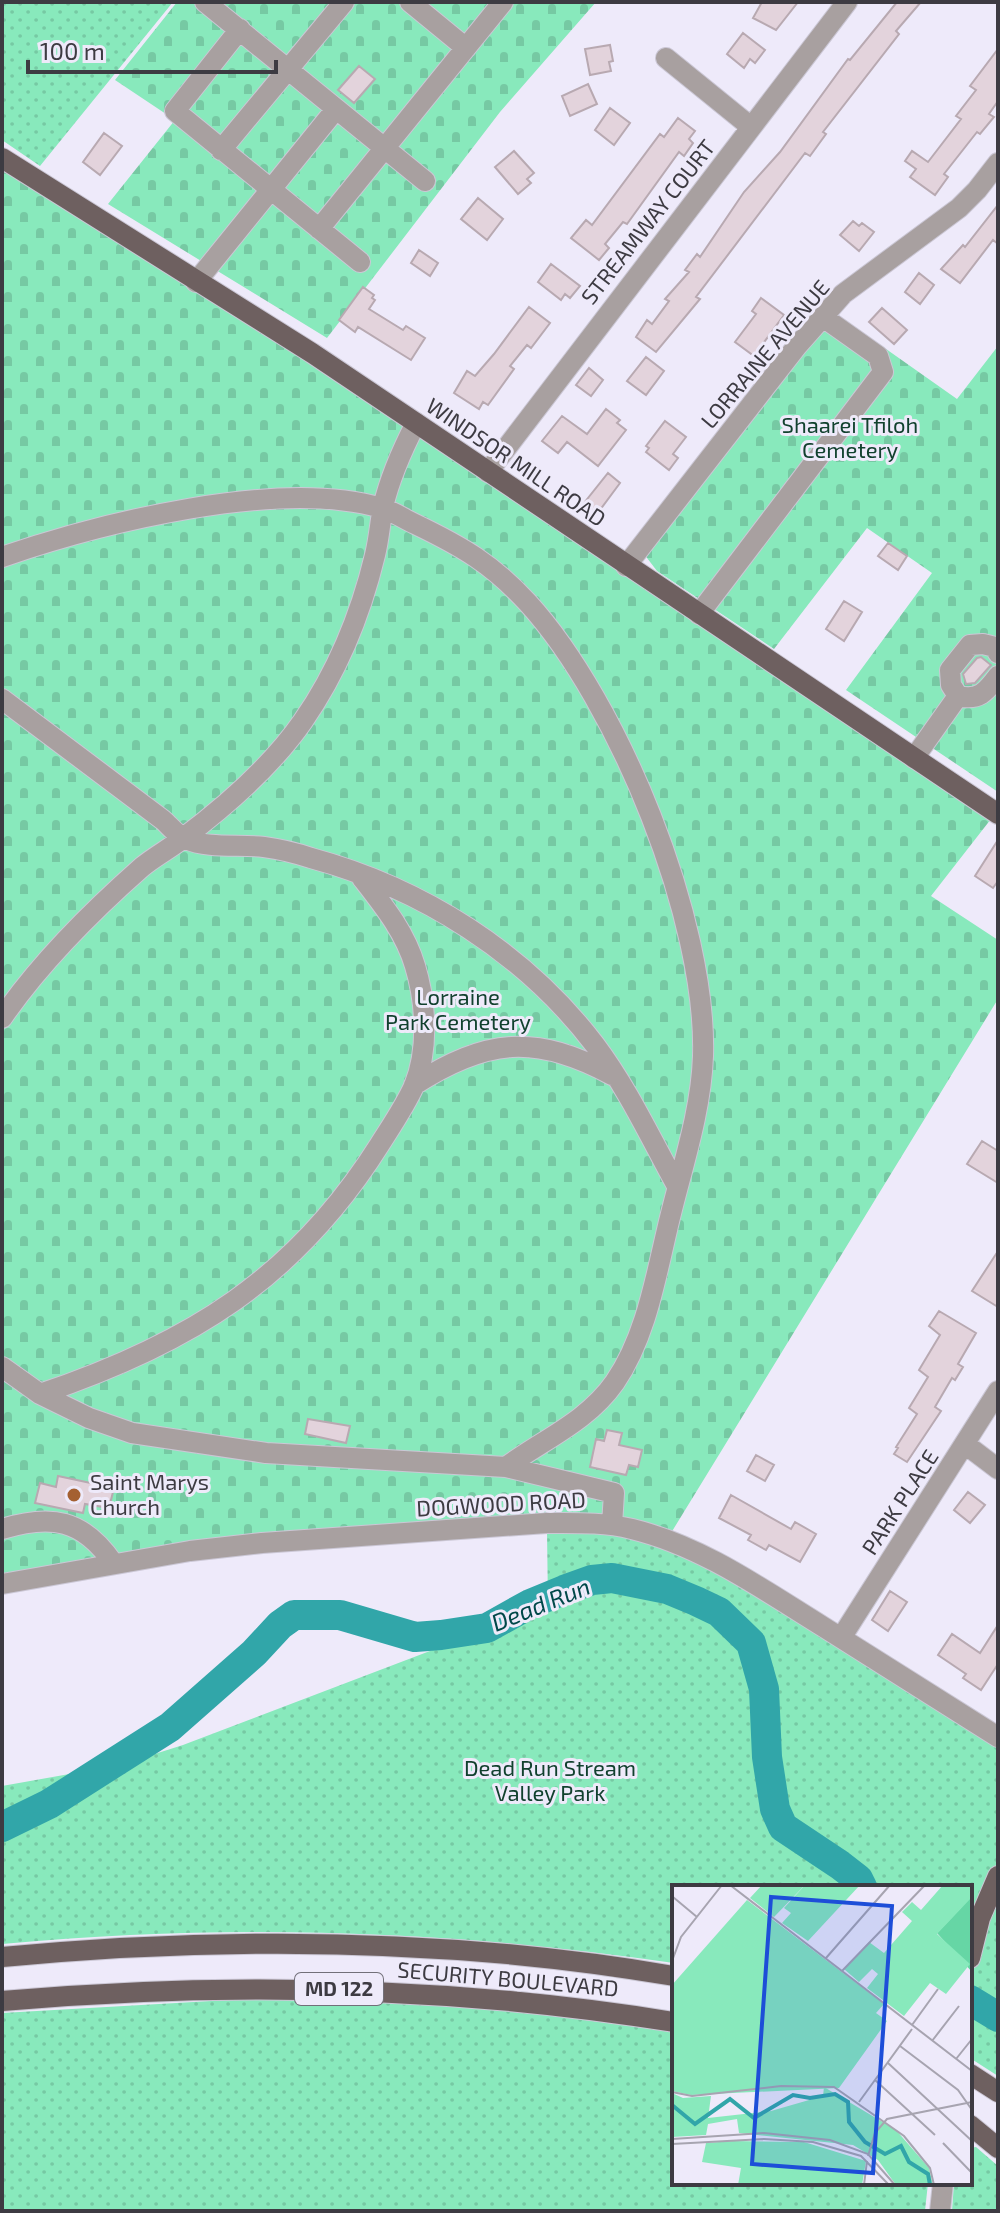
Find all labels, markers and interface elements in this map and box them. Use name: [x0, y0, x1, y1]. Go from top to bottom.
scale bar: [28, 24, 276, 74]
text: 100 m: [40, 36, 105, 65]
street label: STREAMWAY COURT: [575, 134, 720, 309]
street label: LORRAINE AVENUE: [695, 274, 834, 433]
street label: WINDSOR MILL ROAD: [422, 391, 611, 531]
park label: Shaarei Tfiloh Cemetery: [782, 411, 918, 462]
park label: Lorraine Park Cemetery: [385, 983, 531, 1034]
street label: PARK PLACE: [856, 1444, 943, 1559]
place label: Saint Marys Church: [90, 1468, 209, 1519]
marker: Saint Marys Church: [65, 1486, 83, 1504]
street label: DOGWOOD ROAD: [416, 1486, 586, 1520]
water label: Dead Run: [487, 1571, 594, 1637]
park label: Dead Run Stream Valley Park: [464, 1754, 636, 1805]
inset map: [672, 1885, 972, 2185]
street label: SECURITY BOULEVARD: [396, 1955, 620, 2001]
road number: MD 122: [295, 1973, 383, 2005]

